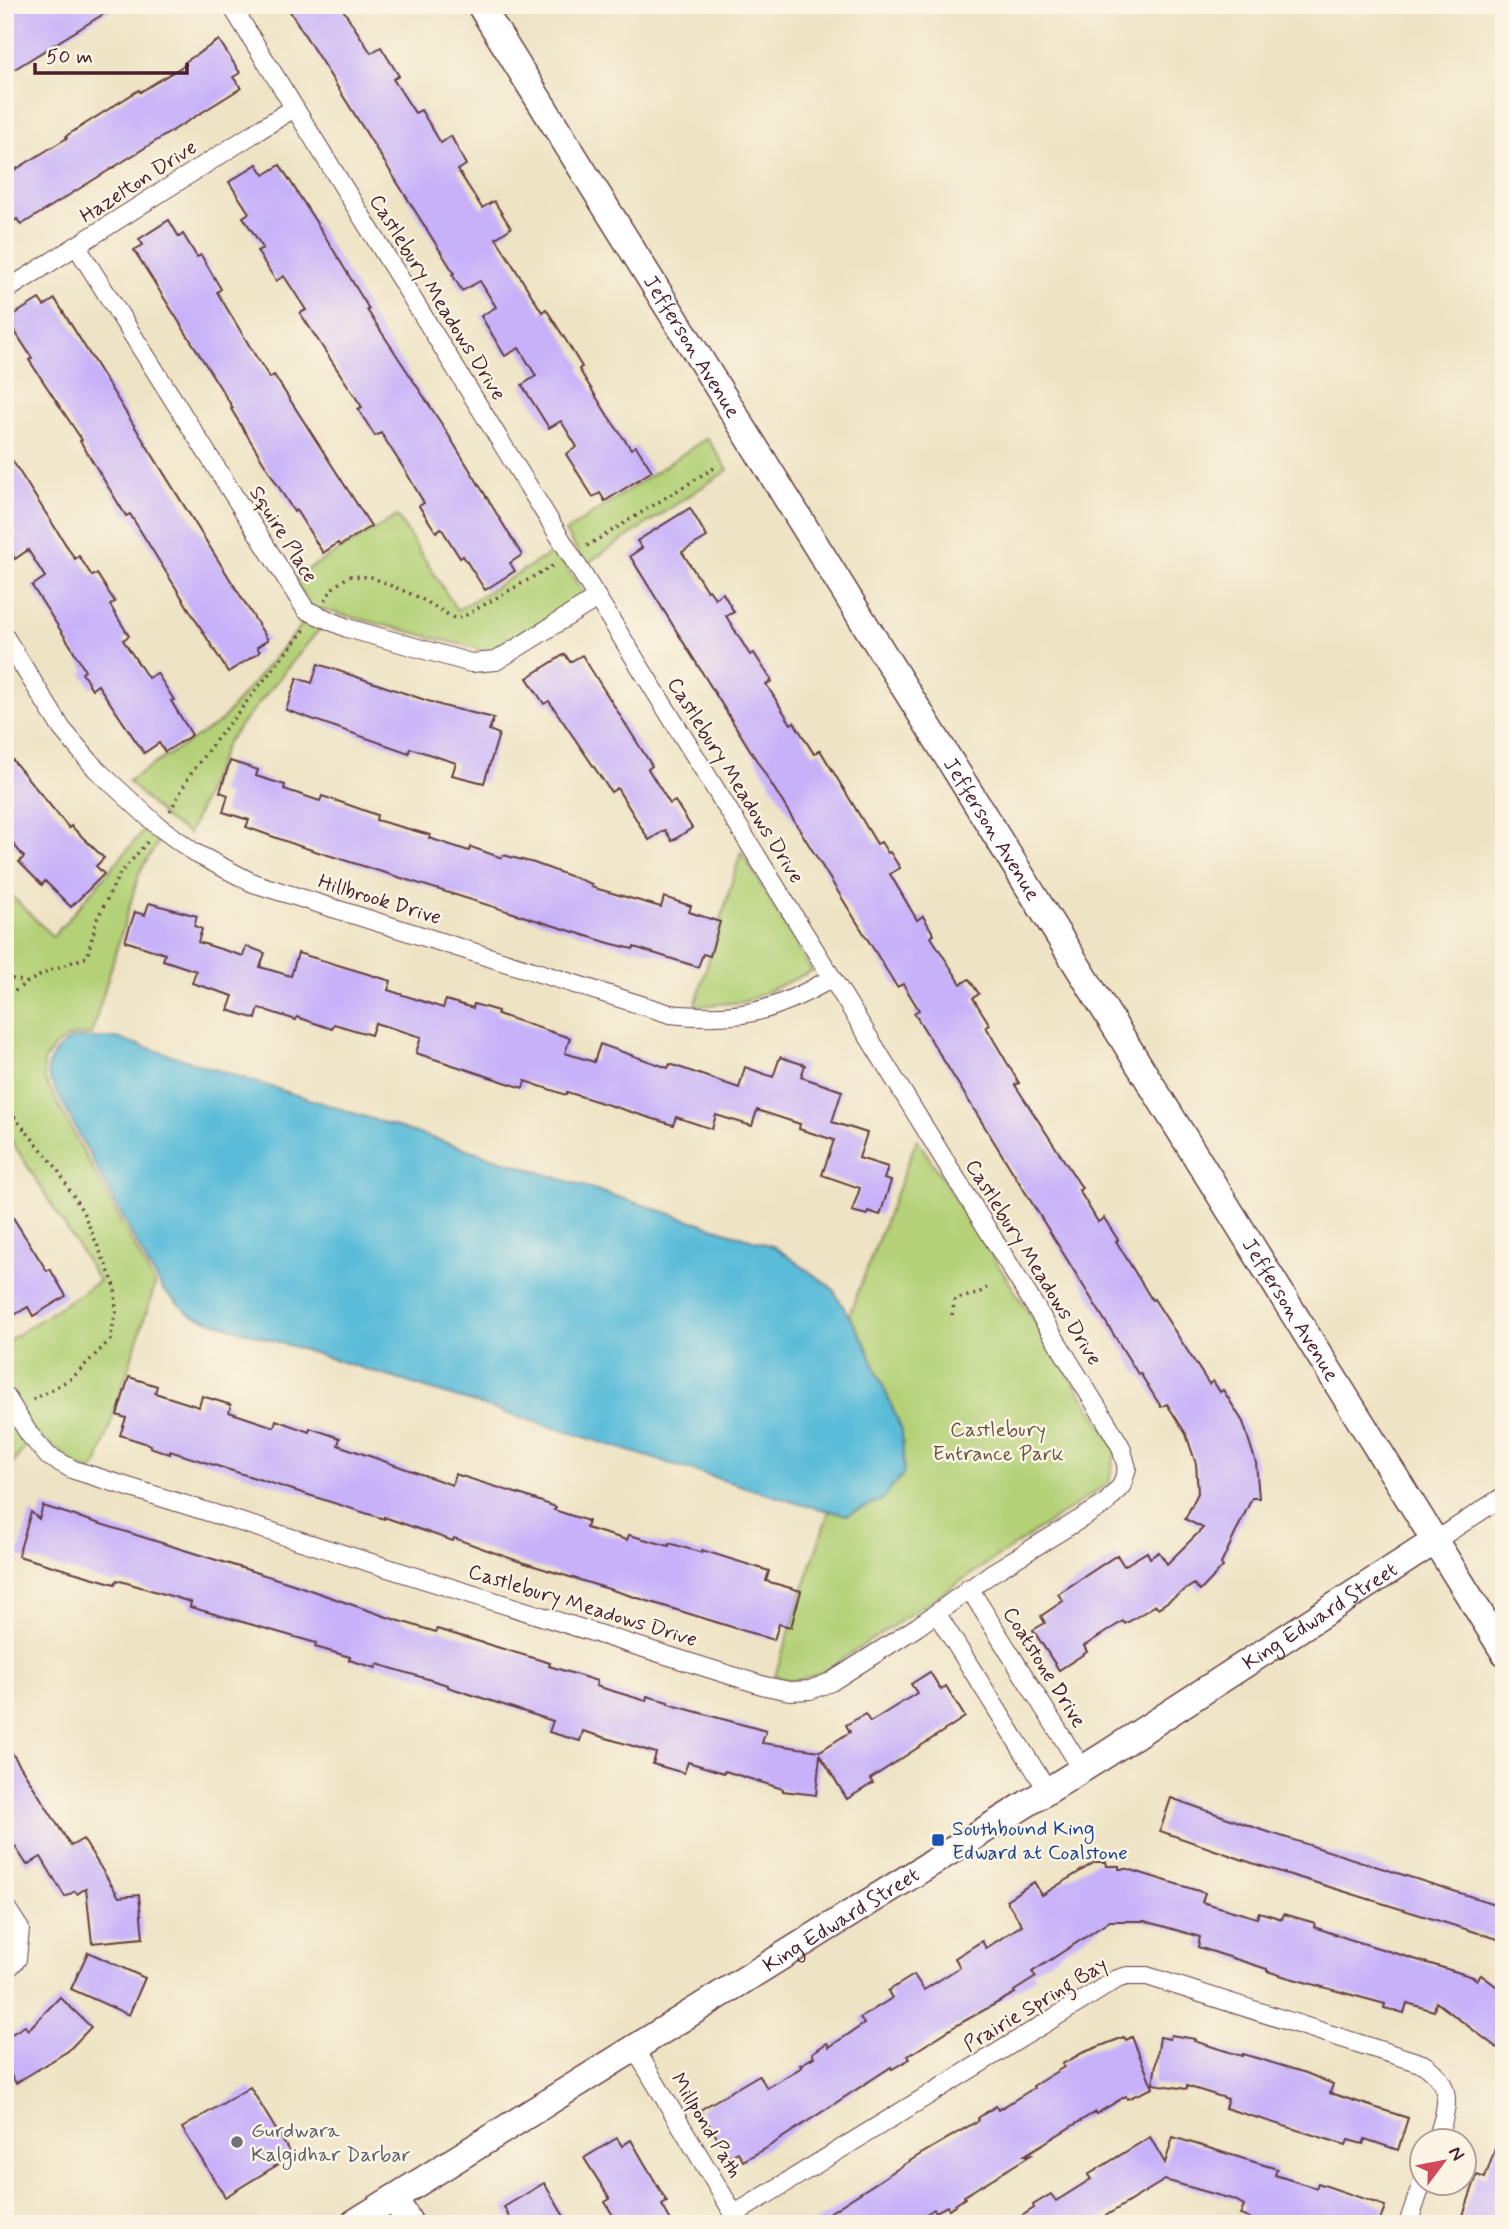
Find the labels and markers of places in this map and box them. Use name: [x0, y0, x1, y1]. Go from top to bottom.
place label: Southbound King Edward at Coalstone: [952, 1815, 1128, 1867]
marker: Southbound King Edward at Coalstone: [930, 1832, 946, 1848]
place label: Gurdwara Kalgidhar Darbar: [251, 2117, 411, 2170]
marker: Gurdwara Kalgidhar Darbar: [229, 2134, 245, 2150]

